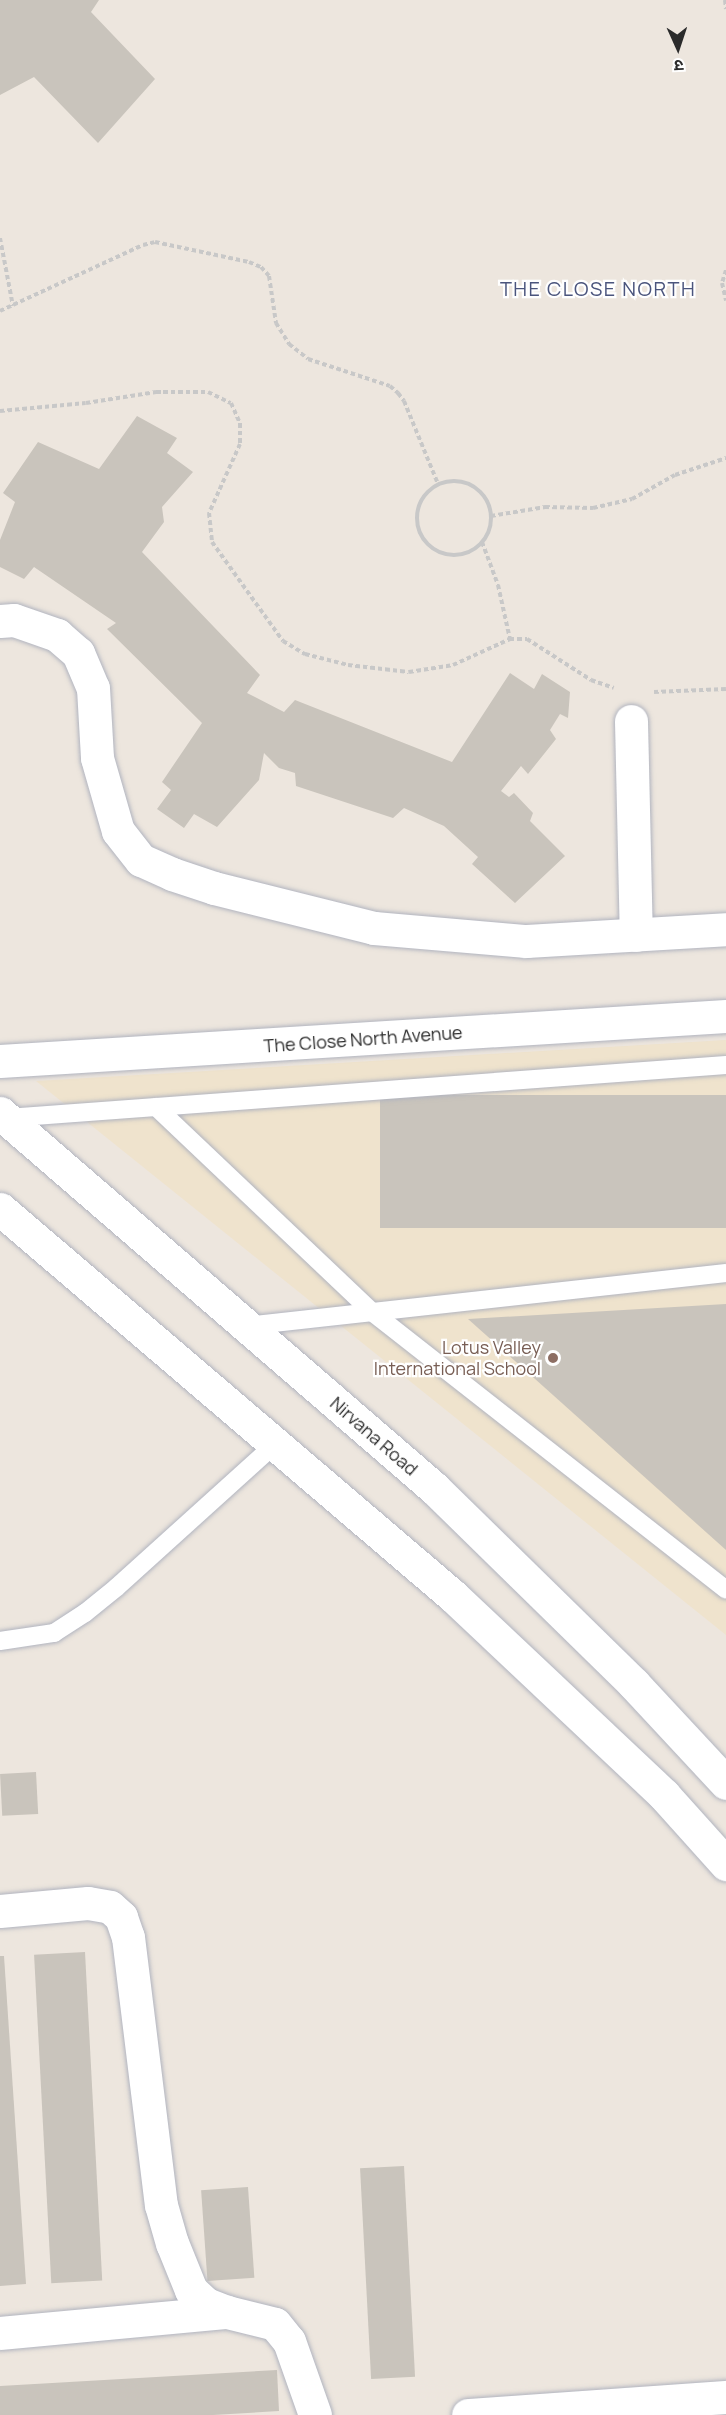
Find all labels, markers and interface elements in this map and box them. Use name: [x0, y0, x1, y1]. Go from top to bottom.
north arrow: [648, 18, 708, 78]
text: उ: [674, 55, 684, 77]
district label: THE CLOSE NORTH: [500, 276, 696, 300]
street label: The Close North Avenue: [263, 1021, 463, 1057]
place label: Lotus Valley International School: [374, 1337, 541, 1380]
marker: Lotus Valley International School: [546, 1351, 560, 1365]
street label: Nirvana Road: [326, 1392, 422, 1480]

